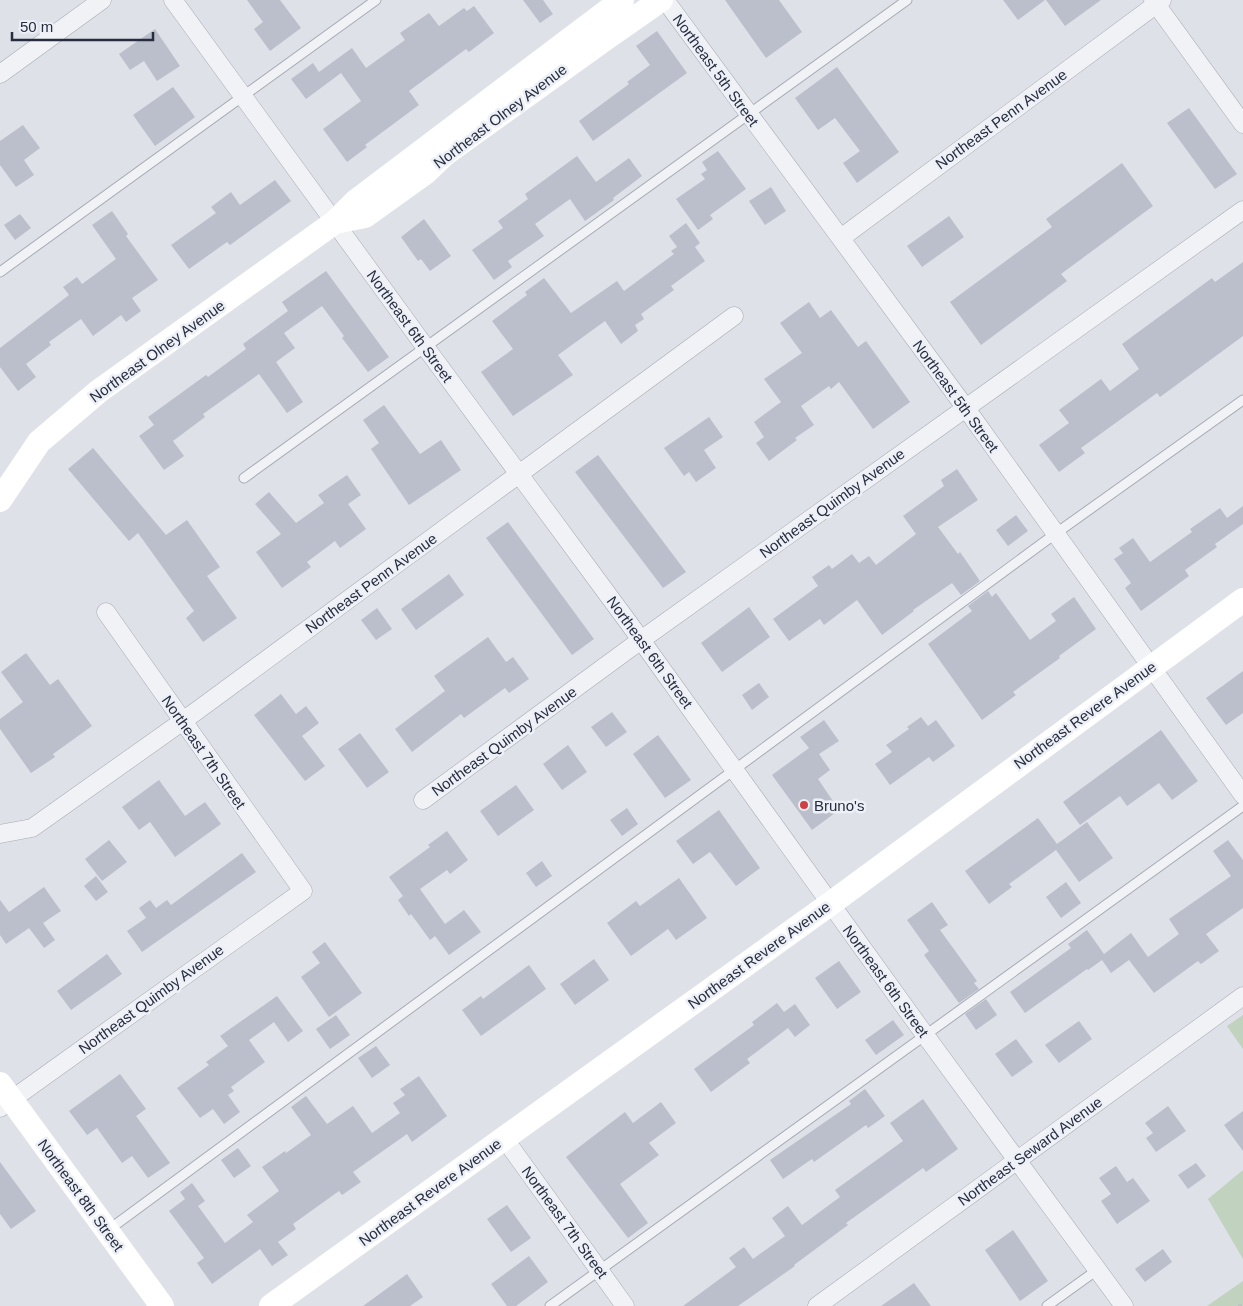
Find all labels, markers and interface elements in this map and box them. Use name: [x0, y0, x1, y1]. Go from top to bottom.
scale bar: [12, 10, 154, 42]
street label: Northeast 5th Street: [670, 11, 763, 130]
text: 50 m: [20, 18, 53, 35]
street label: Northeast Olney Avenue: [430, 60, 570, 172]
street label: Northeast Penn Avenue: [932, 66, 1070, 172]
street label: Northeast 6th Street: [364, 267, 457, 386]
street label: Northeast Olney Avenue: [86, 296, 228, 406]
street label: Northeast 5th Street: [910, 337, 1003, 456]
street label: Northeast Quimby Avenue: [756, 445, 908, 561]
street label: Northeast Penn Avenue: [302, 530, 440, 636]
street label: Northeast 6th Street: [604, 593, 697, 712]
street label: Northeast Revere Avenue: [1011, 658, 1159, 772]
street label: Northeast Quimby Avenue: [428, 683, 580, 799]
street label: Northeast 7th Street: [159, 692, 250, 813]
place label: Bruno's: [814, 797, 864, 814]
marker: Bruno's: [798, 799, 810, 811]
street label: Northeast Revere Avenue: [685, 898, 833, 1012]
street label: Northeast 6th Street: [840, 922, 933, 1041]
street label: Northeast Quimby Avenue: [75, 941, 227, 1057]
street label: Northeast Seward Avenue: [955, 1093, 1105, 1209]
street label: Northeast Revere Avenue: [356, 1135, 504, 1249]
street label: Northeast 8th Street: [35, 1136, 128, 1255]
street label: Northeast 7th Street: [519, 1163, 612, 1282]

